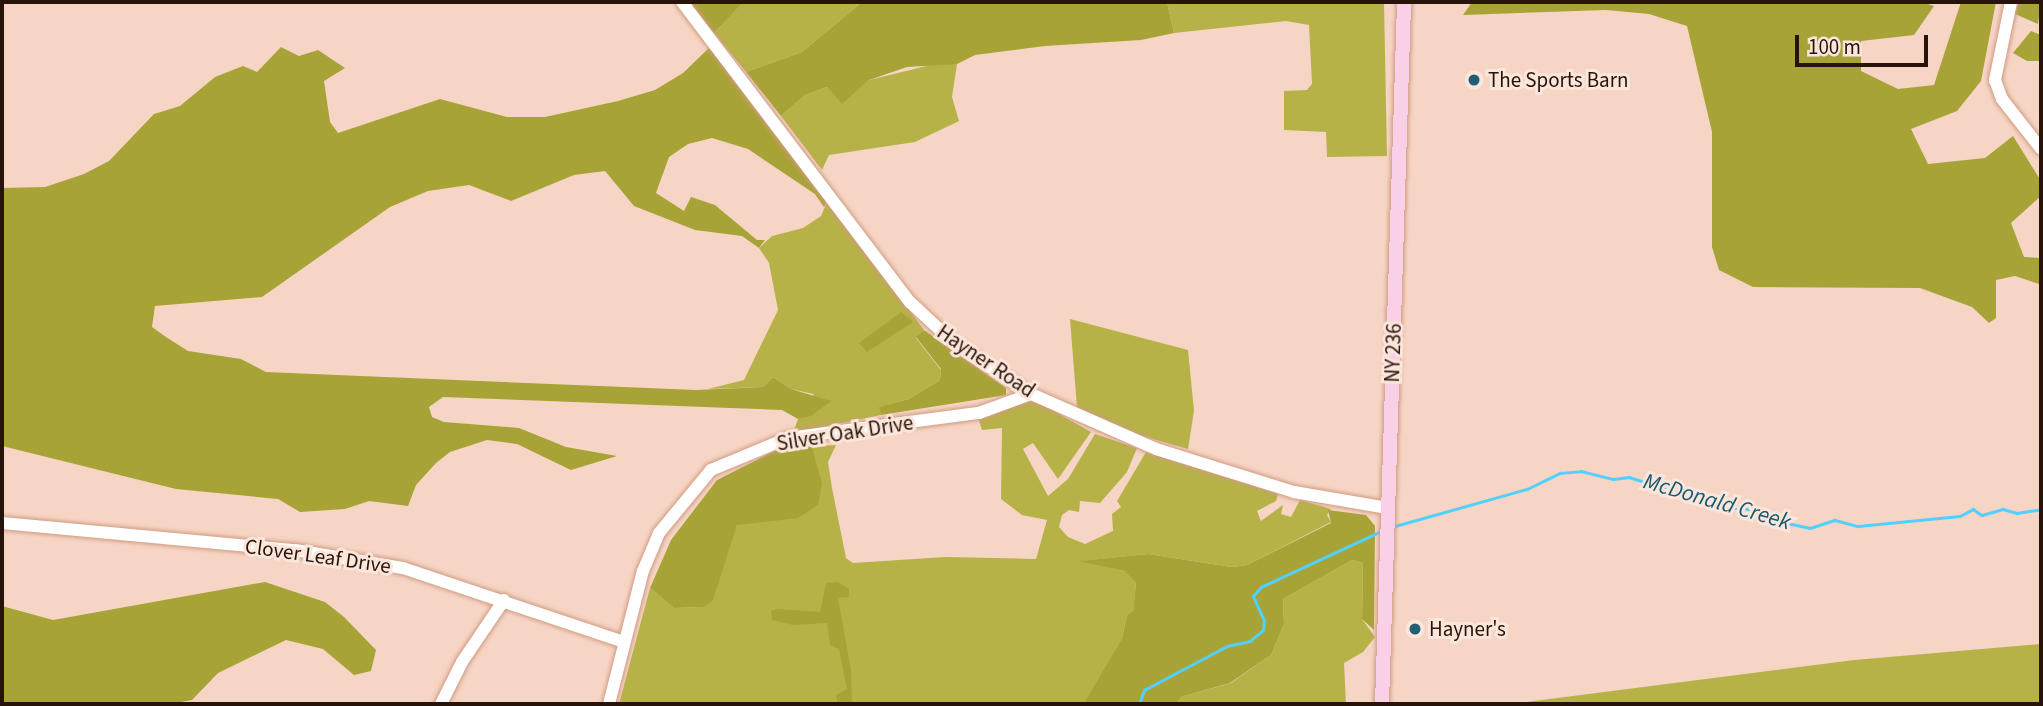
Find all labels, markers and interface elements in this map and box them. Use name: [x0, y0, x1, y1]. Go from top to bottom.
scale bar: [1798, 21, 1931, 65]
text: 100 m: [1808, 32, 1861, 62]
place label: The Sports Barn: [1488, 67, 1628, 93]
marker: The Sports Barn: [1466, 72, 1482, 88]
street label: Hayner Road: [932, 319, 1040, 403]
street label: NY 236: [1379, 323, 1407, 383]
street label: Silver Oak Drive: [775, 410, 915, 456]
water label: McDonald Creek: [1640, 468, 1794, 536]
street label: Clover Leaf Drive: [244, 533, 392, 579]
place label: Hayner's: [1429, 616, 1506, 642]
marker: Hayner's: [1407, 621, 1423, 637]

